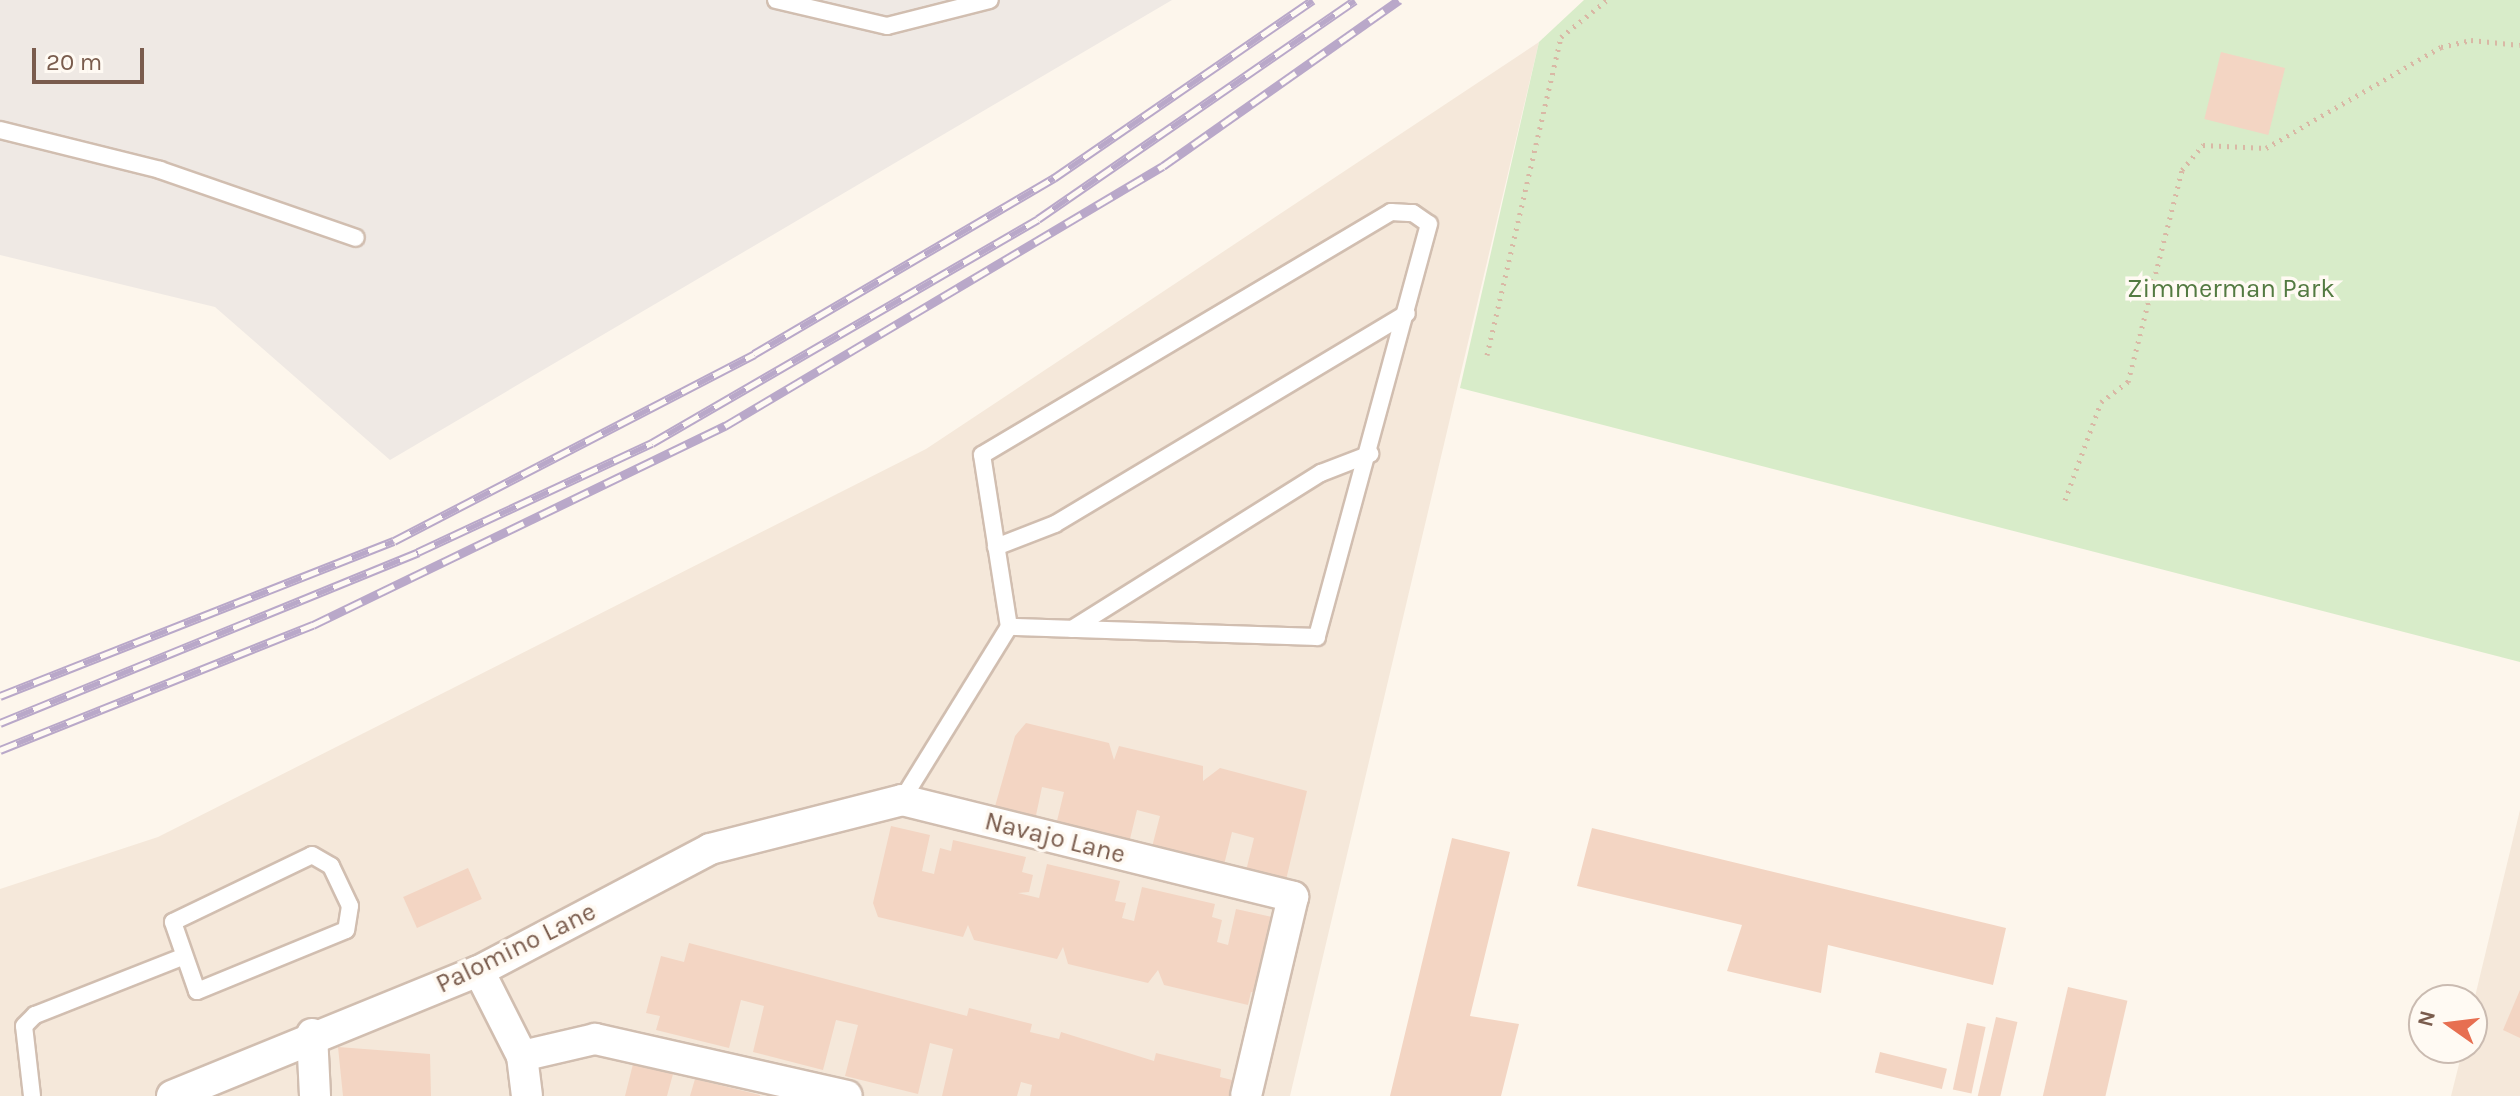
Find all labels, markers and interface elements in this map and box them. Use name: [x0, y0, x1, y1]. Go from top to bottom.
scale bar: [36, 32, 148, 82]
text: 20 m: [46, 48, 102, 76]
park label: Zimmerman Park: [2127, 273, 2335, 305]
street label: Navajo Lane: [982, 806, 1128, 870]
street label: Palomino Lane: [431, 896, 601, 1000]
north arrow: [2408, 984, 2488, 1064]
text: N: [2412, 1008, 2441, 1029]

